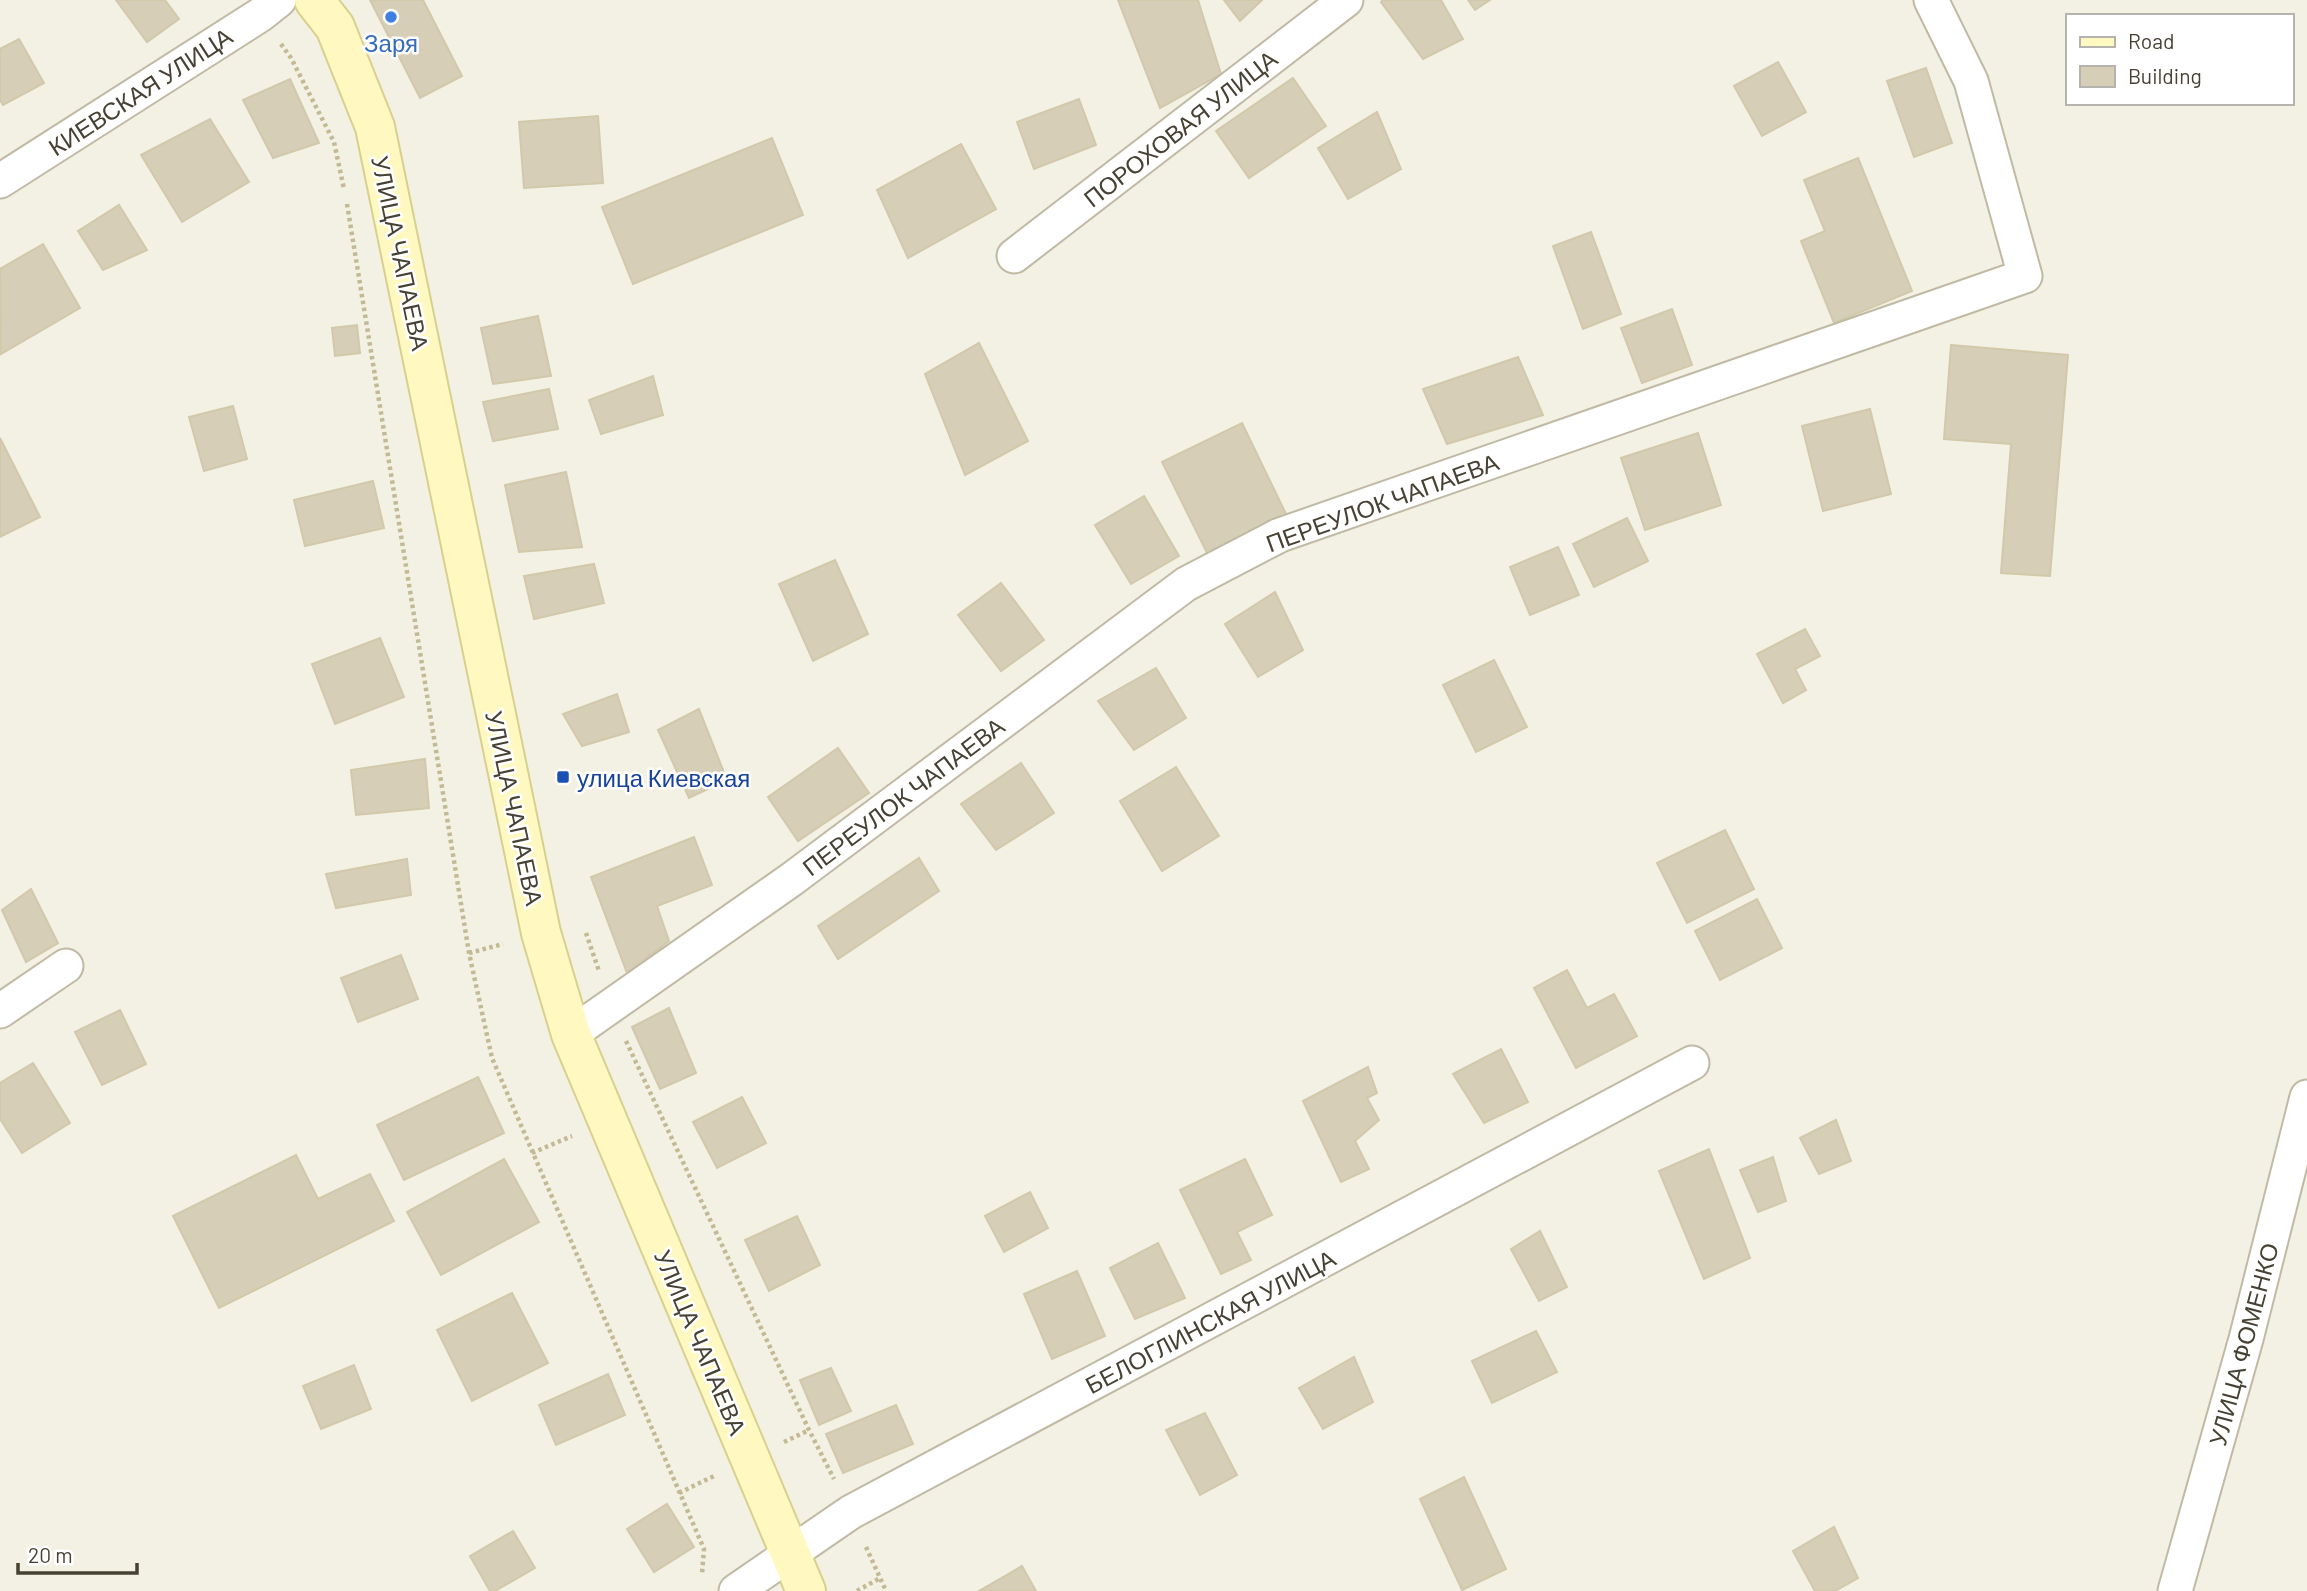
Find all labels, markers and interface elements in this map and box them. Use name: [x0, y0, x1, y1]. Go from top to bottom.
marker: Заря: [383, 9, 399, 25]
legend: [2066, 14, 2293, 105]
street label: КИЕВСКАЯ УЛИЦА: [43, 21, 237, 161]
place label: Заря: [364, 28, 418, 57]
text: Road: [2128, 28, 2174, 53]
street label: ПОРОХОВАЯ УЛИЦА: [1078, 43, 1282, 213]
text: Building: [2128, 63, 2202, 88]
street label: УЛИЦА ЧАПАЕВА: [366, 153, 436, 353]
street label: ПЕРЕУЛОК ЧАПАЕВА: [1262, 446, 1502, 558]
street label: УЛИЦА ЧАПАЕВА: [480, 708, 550, 908]
street label: ПЕРЕУЛОК ЧАПАЕВА: [796, 711, 1010, 881]
place label: улица Киевская: [577, 763, 750, 792]
marker: улица Киевская: [555, 769, 571, 785]
street label: УЛИЦА ФОМЕНКО: [2202, 1239, 2284, 1449]
street label: БЕЛОГЛИНСКАЯ УЛИЦА: [1080, 1243, 1340, 1399]
street label: УЛИЦА ЧАПАЕВА: [649, 1245, 753, 1439]
scale bar: [18, 1532, 136, 1576]
text: 20 m: [28, 1542, 73, 1567]

